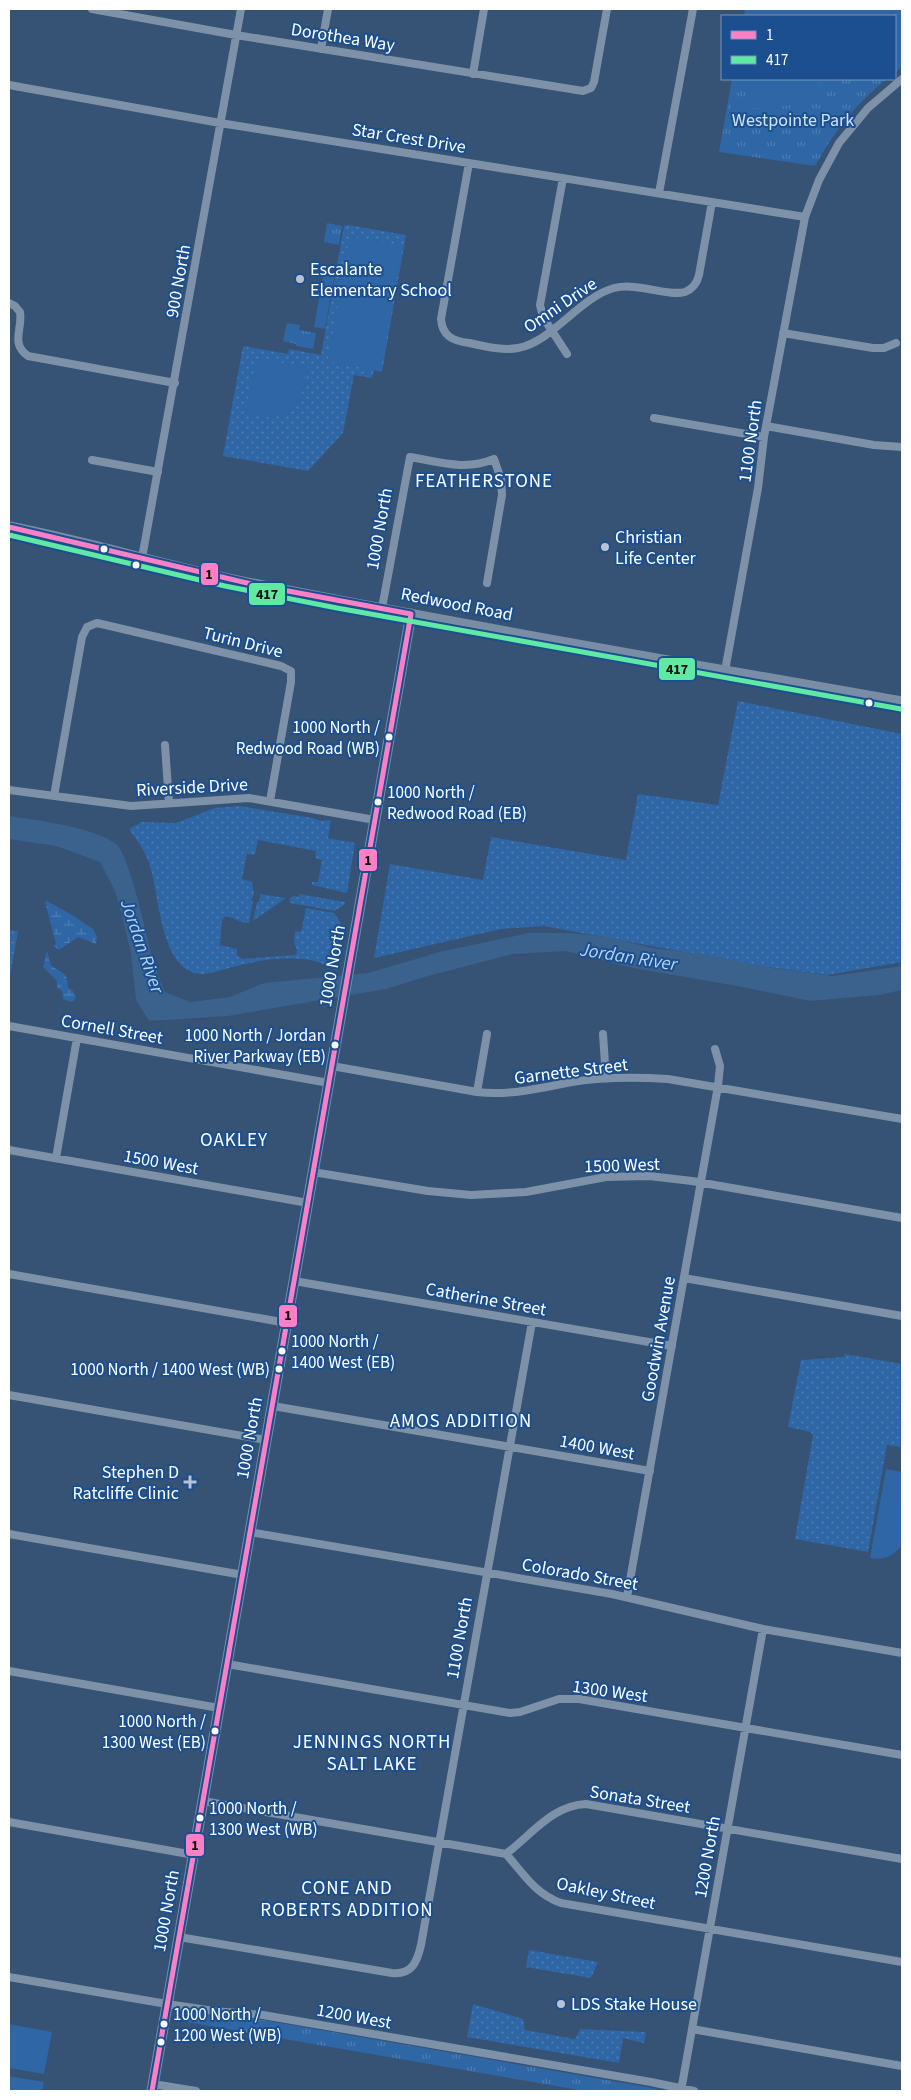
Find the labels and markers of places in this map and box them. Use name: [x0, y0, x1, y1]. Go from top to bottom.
place label: Escalante Elementary School: [310, 257, 452, 303]
marker: Escalante Elementary School: [294, 273, 306, 285]
place label: Christian Life Center: [615, 525, 697, 571]
marker: Christian Life Center: [599, 541, 611, 553]
unlabelled marker: [99, 544, 109, 554]
unlabelled marker: [131, 560, 141, 570]
unlabelled marker: [864, 698, 874, 708]
place label: 1000 North / Redwood Road (WB): [236, 716, 380, 761]
marker: 1000 North / Redwood Road (WB): [384, 732, 394, 742]
place label: 1000 North / Redwood Road (EB): [387, 781, 527, 826]
marker: 1000 North / Redwood Road (EB): [373, 797, 383, 807]
place label: 1000 North / Jordan River Parkway (EB): [185, 1024, 326, 1069]
marker: 1000 North / Jordan River Parkway (EB): [330, 1040, 340, 1050]
place label: 1000 North / 1400 West (EB): [291, 1330, 395, 1375]
marker: 1000 North / 1400 West (EB): [277, 1346, 287, 1356]
place label: 1000 North / 1400 West (WB): [70, 1358, 270, 1382]
marker: 1000 North / 1400 West (WB): [274, 1364, 284, 1374]
place label: Stephen D Ratcliffe Clinic: [72, 1460, 179, 1506]
marker: Stephen D Ratcliffe Clinic: [183, 1475, 197, 1489]
place label: 1000 North / 1300 West (EB): [102, 1710, 206, 1755]
marker: 1000 North / 1300 West (EB): [210, 1726, 220, 1736]
place label: 1000 North / 1300 West (WB): [209, 1797, 318, 1842]
marker: 1000 North / 1300 West (WB): [195, 1813, 205, 1823]
place label: LDS Stake House: [571, 1992, 697, 2017]
marker: LDS Stake House: [555, 1998, 567, 2010]
place label: 1000 North / 1200 West (WB): [173, 2003, 282, 2048]
marker: 1000 North / 1200 West (WB): [159, 2019, 169, 2029]
unlabelled marker: [156, 2037, 166, 2047]

